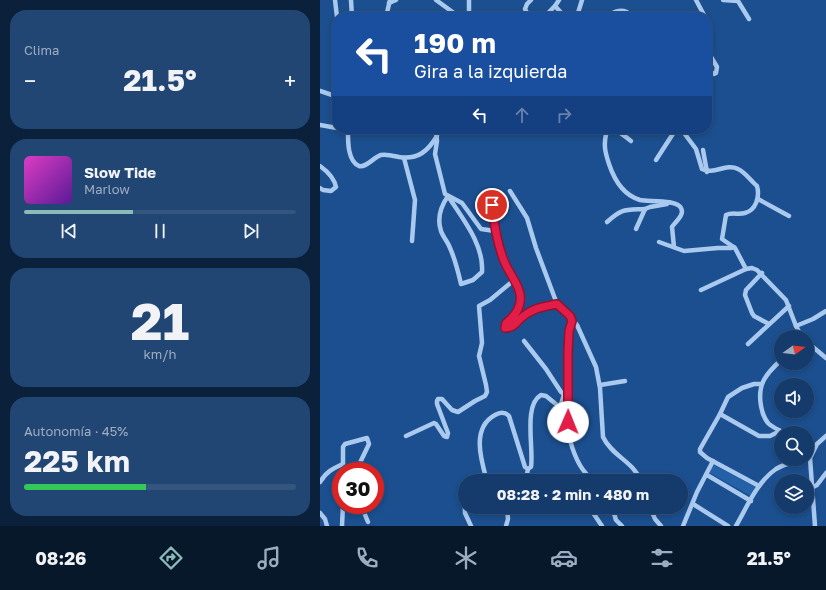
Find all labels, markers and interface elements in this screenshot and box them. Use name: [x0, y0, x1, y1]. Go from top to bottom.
text: 190 m: [414, 26, 496, 59]
icon: left: [348, 28, 400, 80]
text: Clima: [24, 42, 59, 58]
text: Gira a la izquierda: [414, 60, 567, 82]
text: 21.5°: [123, 62, 197, 98]
text: −: [24, 67, 36, 94]
text: +: [284, 67, 296, 94]
icon: left: [469, 104, 491, 126]
icon: ahead: [511, 104, 533, 126]
icon: right: [553, 104, 575, 126]
text: Slow Tide: [84, 163, 156, 181]
text: Marlow: [84, 181, 130, 197]
pin: [475, 188, 509, 222]
icon: arrive: [481, 194, 503, 216]
icon: previous: [58, 220, 80, 242]
icon: pause: [149, 220, 171, 242]
icon: next: [240, 220, 262, 242]
text: 21: [131, 289, 189, 351]
north arrow: [774, 330, 814, 370]
map controls: [774, 330, 814, 514]
text: km/h: [143, 346, 177, 362]
button: sound: [774, 378, 814, 418]
position arrow: [547, 401, 589, 443]
text: Autonomía · 45%: [24, 423, 128, 439]
button: search: [774, 426, 814, 466]
text: 225 km: [24, 443, 130, 479]
speed limit sign: 30: [332, 462, 384, 514]
button: layers: [774, 474, 814, 514]
text: 08:28 · 2 min · 480 m: [497, 485, 649, 503]
icon: directions: [157, 544, 185, 572]
icon: music: [255, 544, 283, 572]
icon: phone: [353, 544, 381, 572]
icon: climate: [452, 544, 480, 572]
icon: car: [550, 544, 578, 572]
icon: filters: [648, 544, 676, 572]
text: 08:26: [35, 547, 87, 569]
text: 21.5°: [747, 547, 791, 569]

